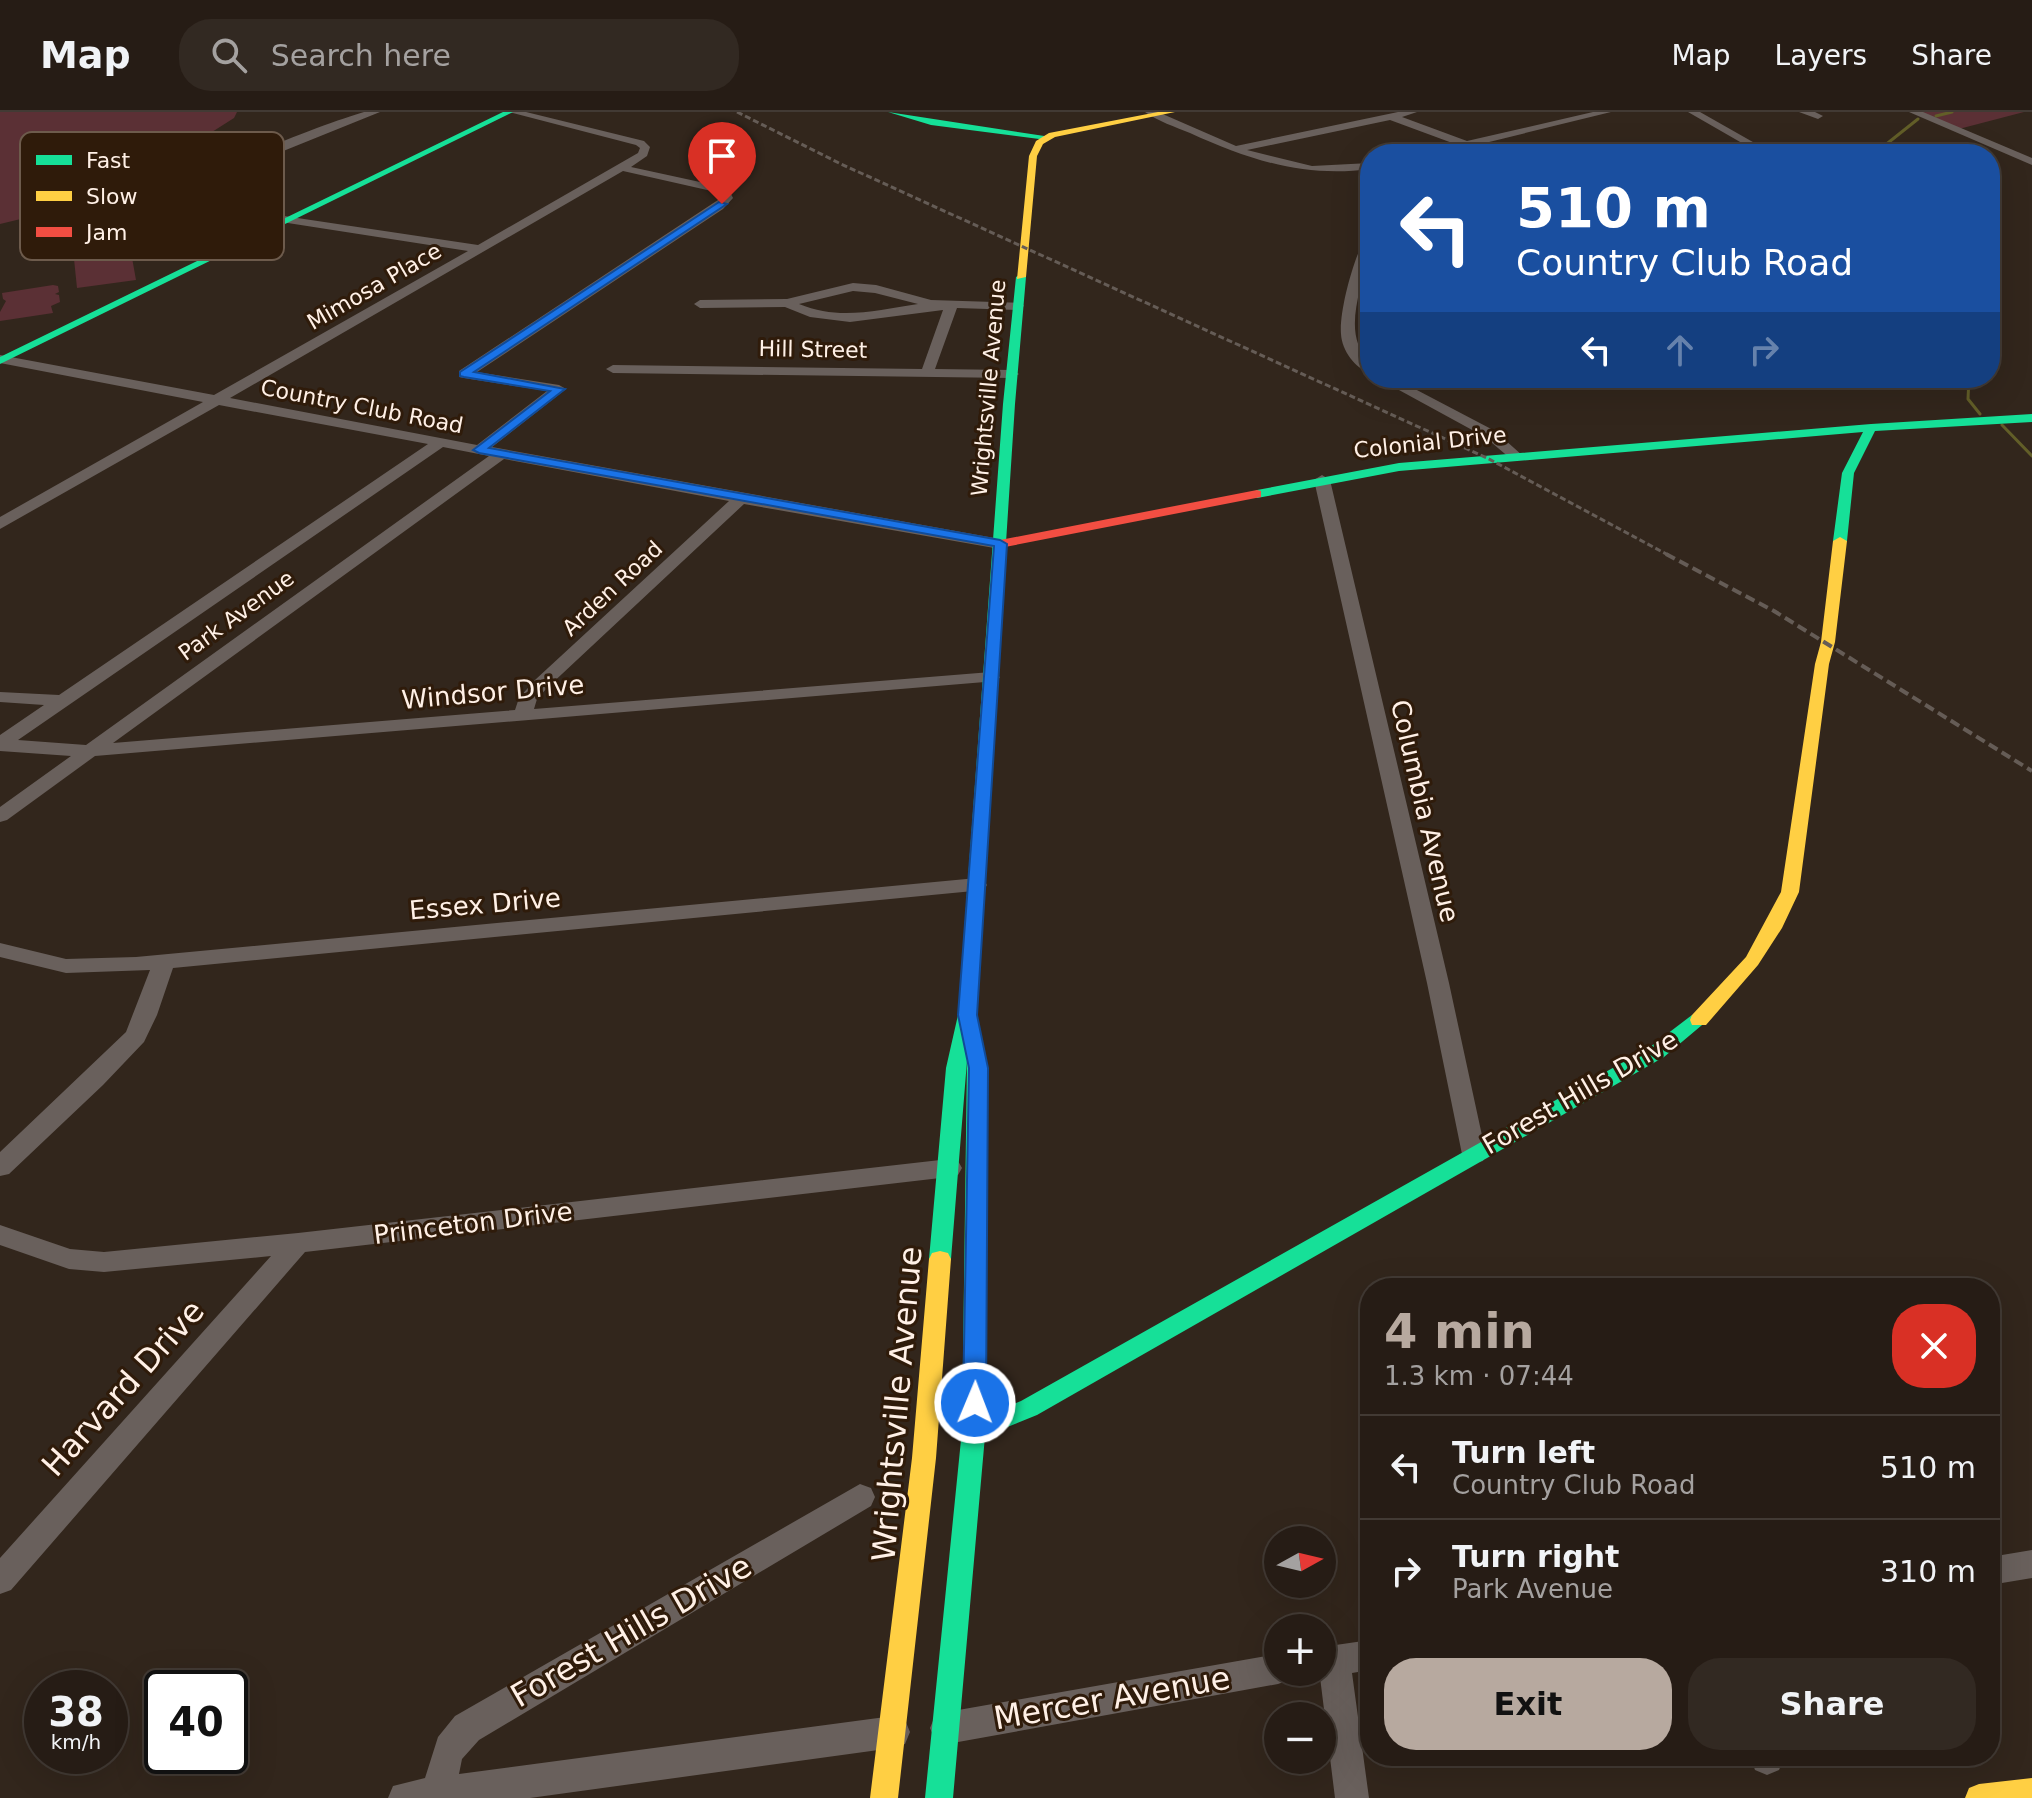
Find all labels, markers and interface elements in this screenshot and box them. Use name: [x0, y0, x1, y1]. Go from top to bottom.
search box: [179, 19, 739, 91]
text: Map: [40, 33, 131, 77]
icon: search: [207, 33, 251, 77]
text: Search here: [271, 38, 451, 73]
text: Map: [1671, 39, 1731, 72]
text: Layers: [1775, 39, 1867, 72]
text: Share: [1911, 39, 1992, 72]
pin: [688, 122, 756, 204]
legend: [20, 132, 284, 260]
icon: arrive: [700, 134, 744, 178]
text: Fast: [86, 148, 131, 173]
text: 510 m: [1516, 175, 1711, 240]
icon: left: [1384, 176, 1488, 280]
text: Slow: [86, 184, 138, 209]
text: Jam: [84, 220, 127, 245]
street label: Mimosa Place: [303, 238, 446, 335]
text: Country Club Road: [1516, 242, 1853, 283]
street label: Wrightsville Avenue: [967, 279, 1010, 497]
icon: left: [1574, 328, 1618, 372]
icon: ahead: [1658, 328, 1702, 372]
icon: right: [1742, 328, 1786, 372]
street label: Hill Street: [758, 336, 868, 363]
street label: Country Club Road: [258, 375, 465, 438]
street label: Colonial Drive: [1352, 422, 1508, 463]
street label: Arden Road: [557, 536, 667, 641]
street label: Park Avenue: [174, 565, 299, 666]
street label: Windsor Drive: [401, 669, 585, 715]
street label: Columbia Avenue: [1385, 697, 1465, 925]
street label: Essex Drive: [408, 882, 562, 926]
street label: Forest Hills Drive: [1477, 1024, 1683, 1160]
street label: Princeton Drive: [372, 1196, 574, 1250]
street label: Wrightsville Avenue: [864, 1245, 930, 1563]
street label: Harvard Drive: [34, 1292, 212, 1484]
text: 4 min: [1384, 1303, 1535, 1359]
button: close: [1892, 1304, 1976, 1388]
position arrow: [933, 1361, 1017, 1445]
text: 1.3 km · 07:44: [1384, 1361, 1574, 1391]
text: Turn left: [1452, 1435, 1595, 1470]
icon: left: [1384, 1445, 1428, 1489]
text: 510 m: [1880, 1450, 1976, 1485]
text: Country Club Road: [1452, 1470, 1695, 1500]
north arrow: [1264, 1526, 1336, 1598]
map controls: [1264, 1526, 1336, 1774]
text: Turn right: [1452, 1539, 1619, 1574]
street label: Forest Hills Drive: [504, 1547, 758, 1715]
icon: right: [1384, 1549, 1428, 1593]
text: 310 m: [1880, 1554, 1976, 1589]
text: Park Avenue: [1452, 1574, 1613, 1604]
button: +: [1264, 1614, 1336, 1686]
button: Exit: [1384, 1658, 1672, 1750]
button: Share: [1688, 1658, 1976, 1750]
street label: Mercer Avenue: [991, 1659, 1233, 1737]
speed limit sign: 40: [144, 1670, 248, 1774]
text: 38: [48, 1689, 104, 1735]
button: −: [1264, 1702, 1336, 1774]
text: km/h: [51, 1730, 101, 1754]

